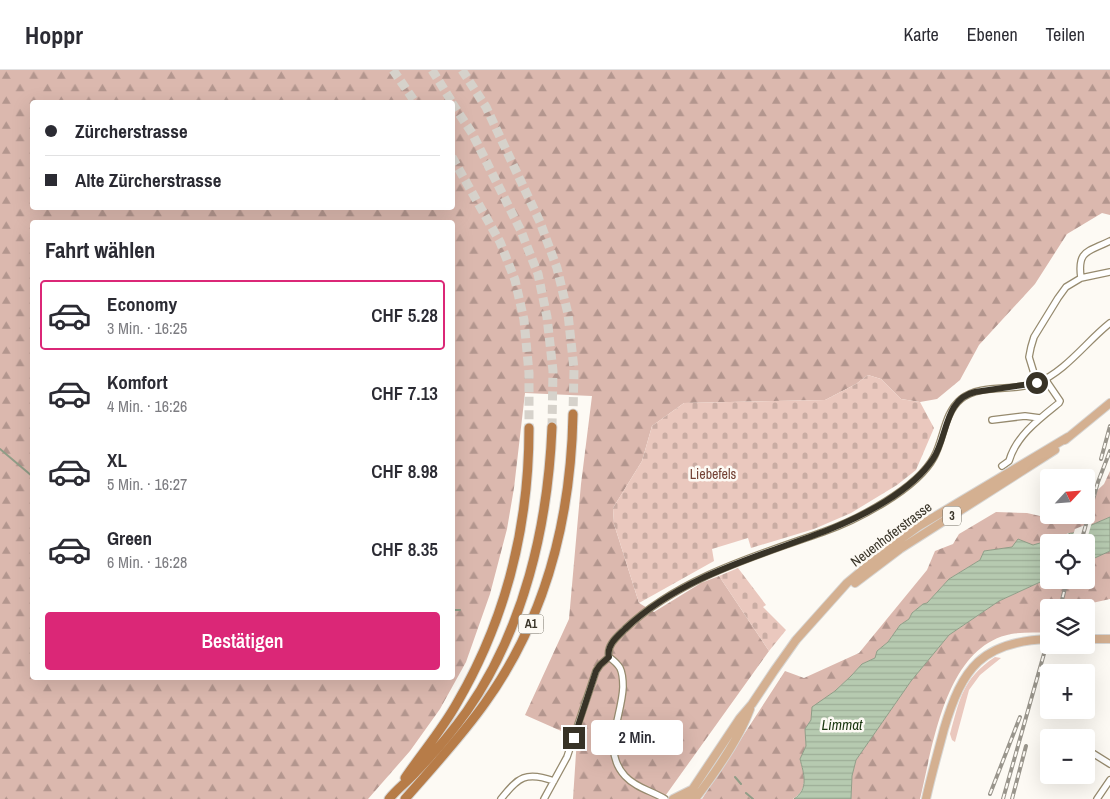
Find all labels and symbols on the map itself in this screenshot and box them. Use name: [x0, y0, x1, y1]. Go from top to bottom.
route start: [1026, 372, 1048, 394]
park label: Liebefels: [690, 465, 737, 483]
north arrow: [1040, 469, 1095, 524]
street label: Neuenhoferstrasse: [847, 498, 935, 570]
road number: 3: [943, 506, 961, 526]
road number: A1: [518, 614, 544, 634]
water label: Limmat: [821, 714, 863, 735]
callout: 2 Min.: [592, 720, 684, 756]
route end: [563, 727, 585, 749]

